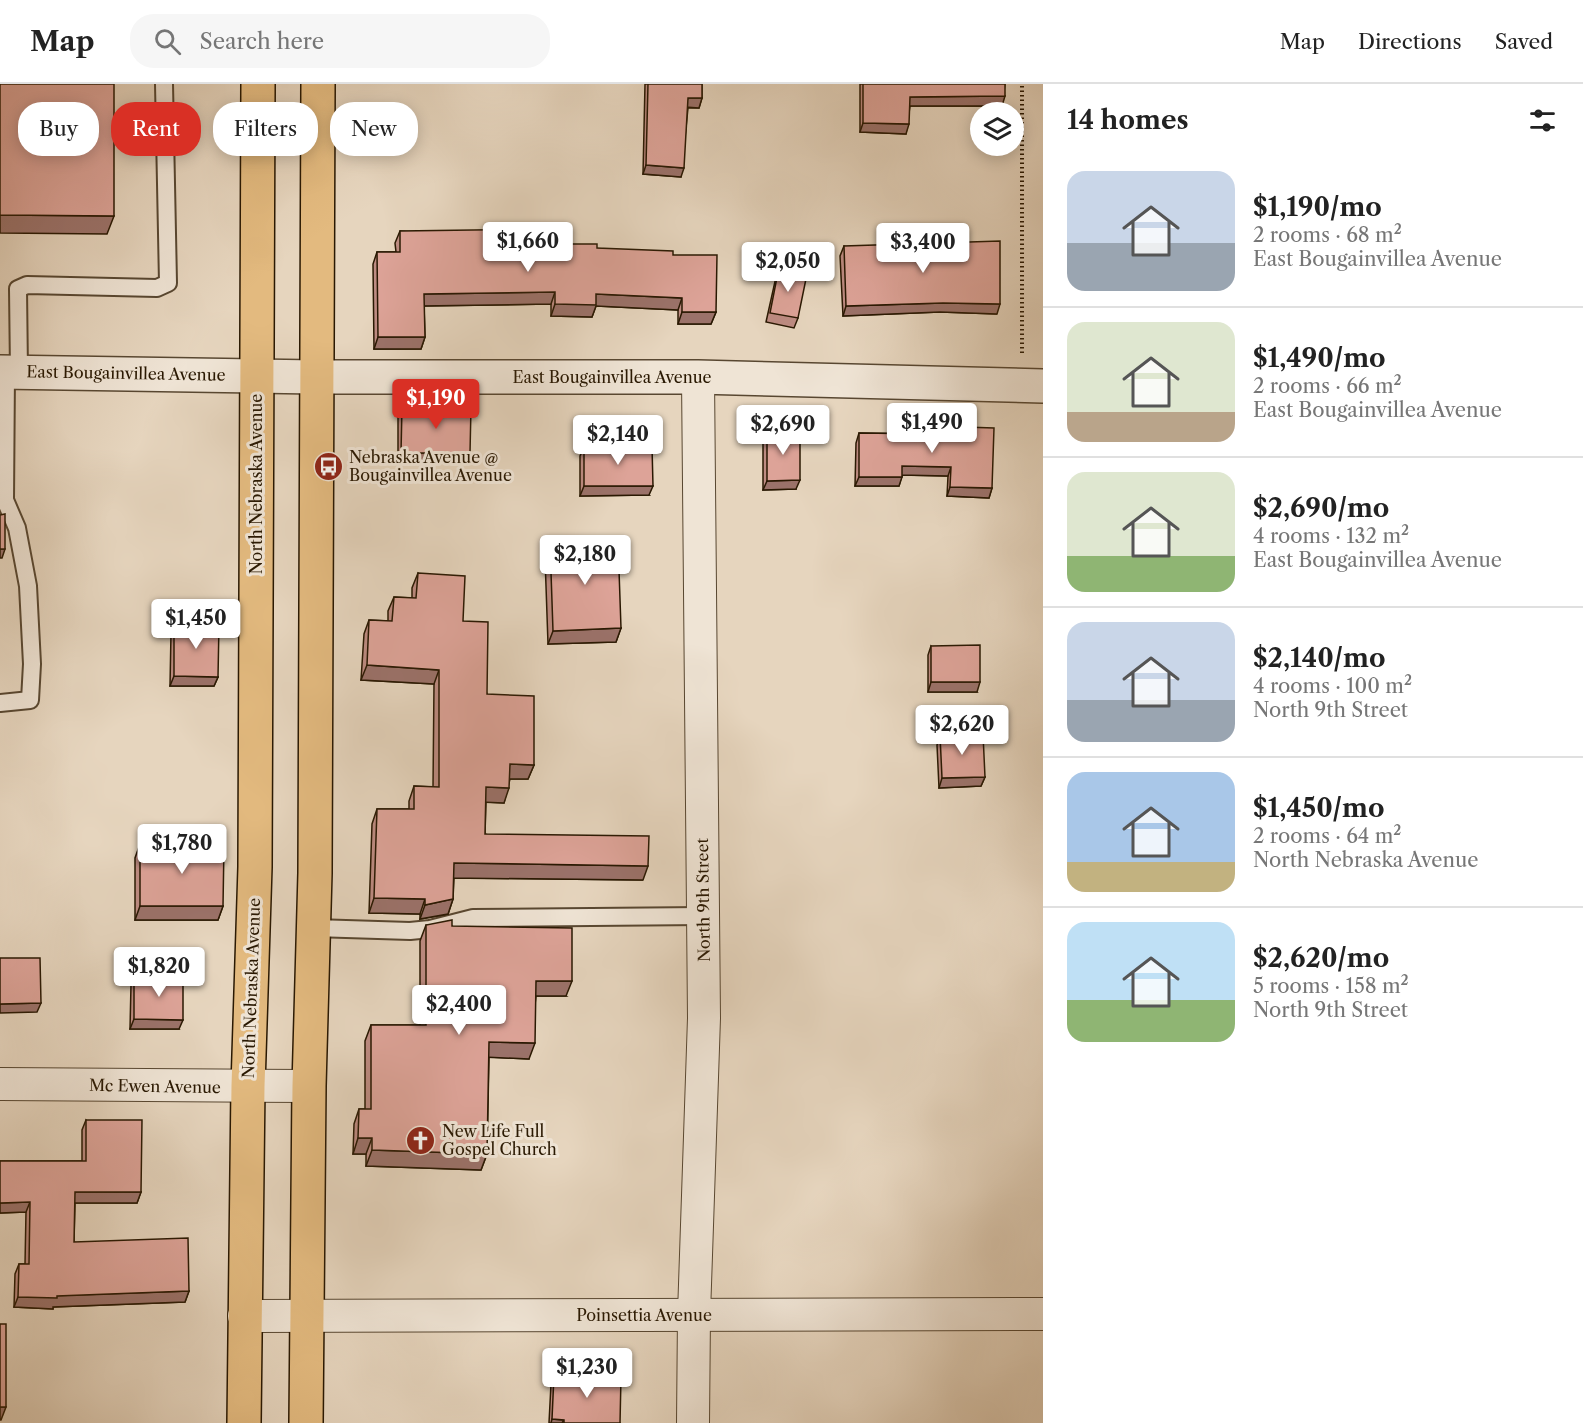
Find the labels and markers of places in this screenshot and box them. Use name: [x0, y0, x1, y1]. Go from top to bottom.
pin: $1,660: [479, 222, 577, 273]
pin: $3,400: [874, 223, 972, 274]
pin: $2,050: [739, 242, 837, 293]
pin: $1,190: [387, 379, 485, 430]
pin: $1,490: [883, 403, 981, 454]
pin: $2,690: [734, 405, 832, 456]
pin: $2,140: [569, 415, 667, 466]
place label: Nebraska Avenue @ Bougainvillea Avenue: [349, 447, 512, 485]
bus stop icon: Nebraska Avenue @ Bougainvillea Avenue: [312, 450, 344, 482]
pin: $2,180: [536, 535, 634, 586]
pin: $1,450: [147, 599, 245, 650]
pin: $2,620: [913, 705, 1011, 756]
pin: $1,780: [133, 824, 231, 875]
pin: $1,820: [110, 947, 208, 998]
pin: $2,400: [410, 985, 508, 1036]
place label: New Life Full Gospel Church: [442, 1121, 557, 1159]
church icon: New Life Full Gospel Church: [405, 1124, 437, 1156]
pin: $1,230: [538, 1348, 636, 1399]

